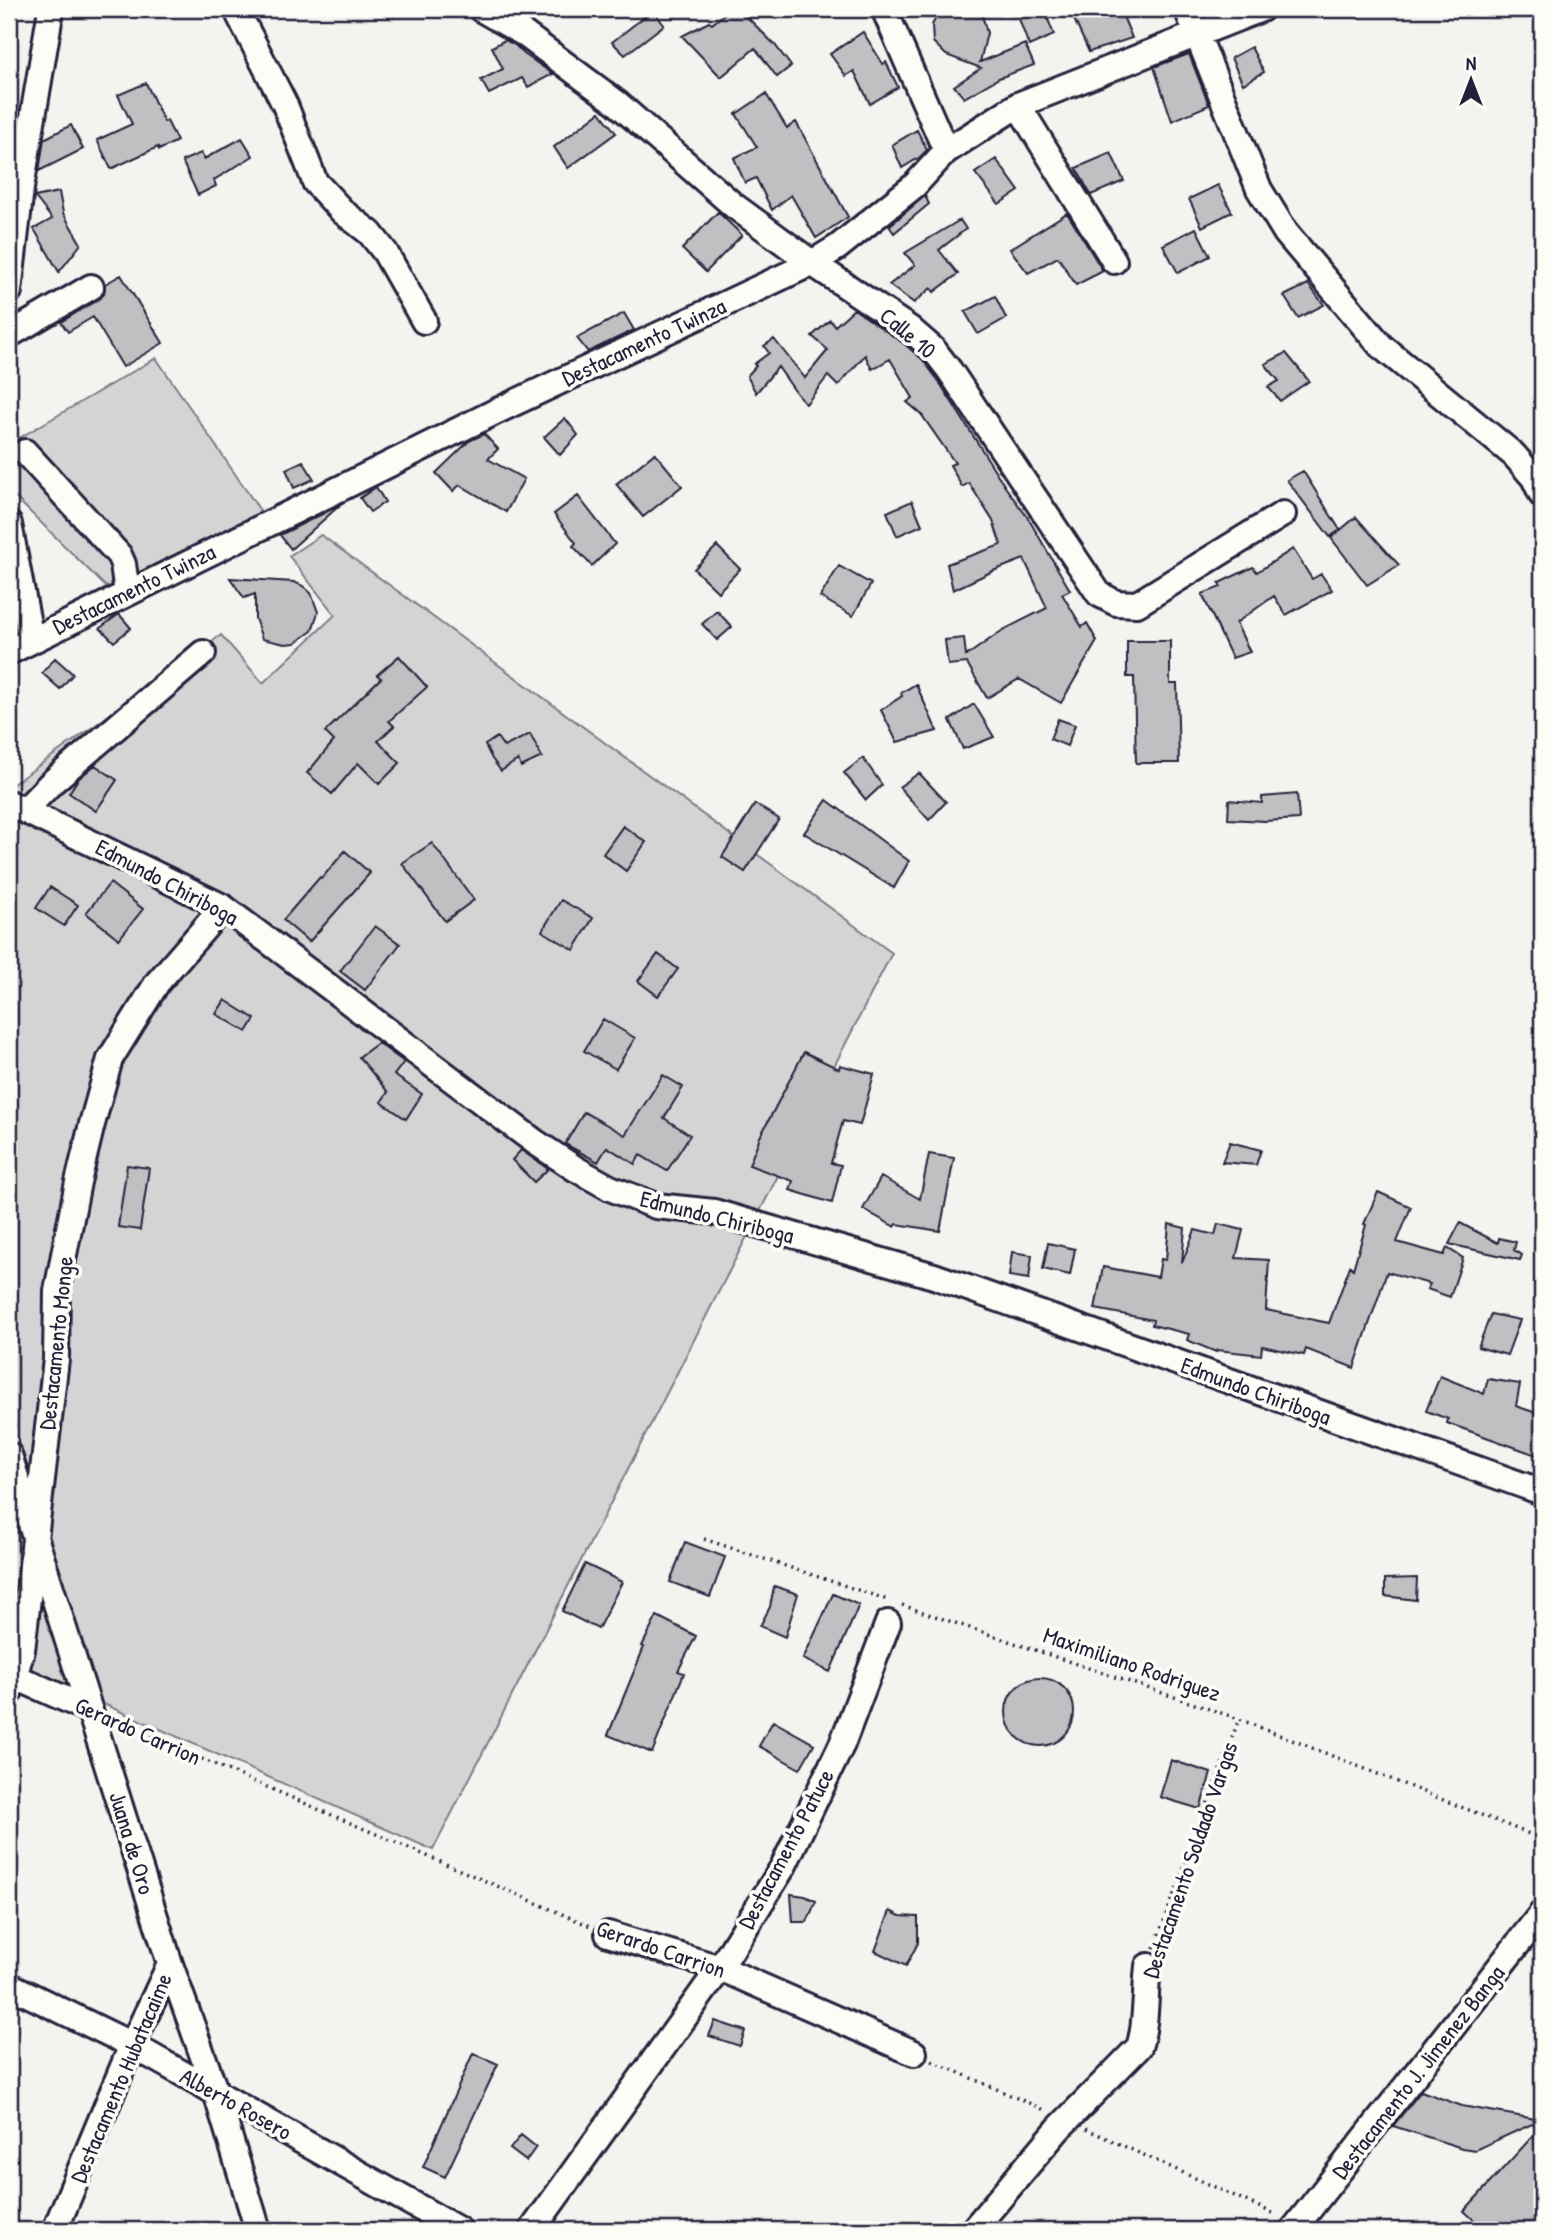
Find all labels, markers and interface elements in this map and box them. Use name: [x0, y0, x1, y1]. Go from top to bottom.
north arrow: [1436, 46, 1506, 116]
text: N: [1466, 50, 1476, 76]
street label: Destacamento Twinza: [557, 290, 731, 393]
street label: Calle 10: [874, 300, 943, 365]
street label: Destacamento Twinza: [47, 536, 220, 641]
street label: Edmundo Chiriboga: [91, 831, 244, 932]
street label: Edmundo Chiriboga: [637, 1182, 797, 1251]
street label: Destacamento Monge: [31, 1255, 80, 1431]
street label: Edmundo Chiriboga: [1177, 1349, 1335, 1432]
street label: Maximiliano Rodriguez: [1040, 1619, 1225, 1708]
street label: Gerardo Carrion: [70, 1689, 206, 1772]
street label: Destacamento Soldado Vargas: [1135, 1737, 1245, 1982]
street label: Destacamento Patuce: [730, 1763, 841, 1934]
street label: Juana de Oro: [102, 1788, 163, 1898]
street label: Gerardo Carrion: [592, 1912, 730, 1985]
street label: Destacamento J. Jimenez Banga: [1324, 1958, 1511, 2185]
street label: Destacamento Hubatacaime: [62, 1968, 179, 2187]
street label: Alberto Rosero: [175, 2060, 298, 2147]

